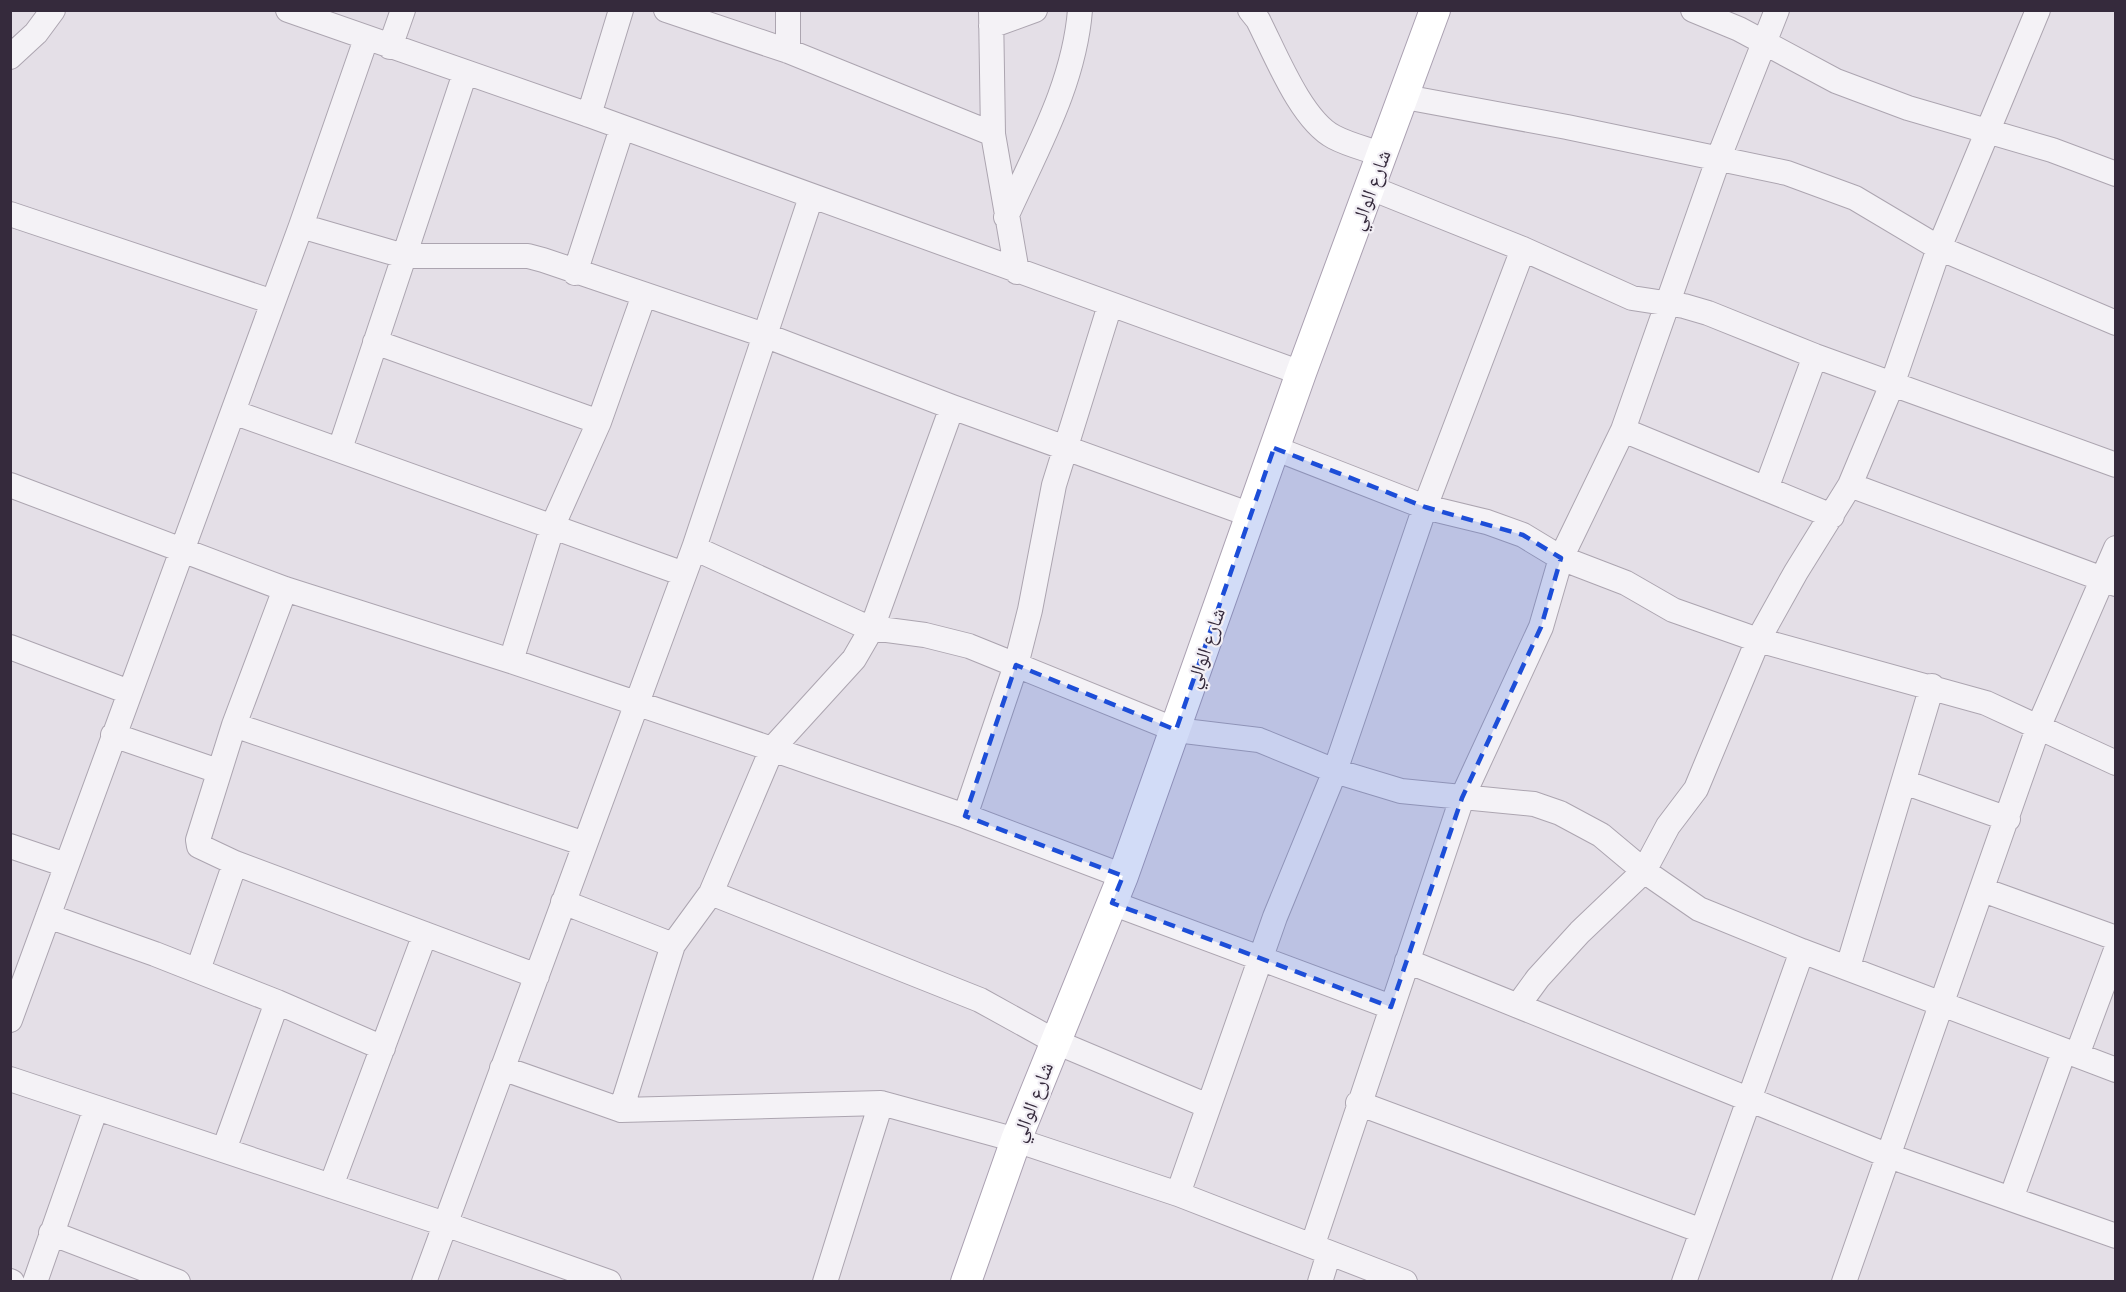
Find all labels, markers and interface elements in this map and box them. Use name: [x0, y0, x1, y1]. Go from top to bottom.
street label: شارع الوالي: [1344, 147, 1399, 235]
street label: شارع الوالي: [1180, 605, 1234, 693]
street label: شارع الوالي: [1006, 1059, 1062, 1147]

